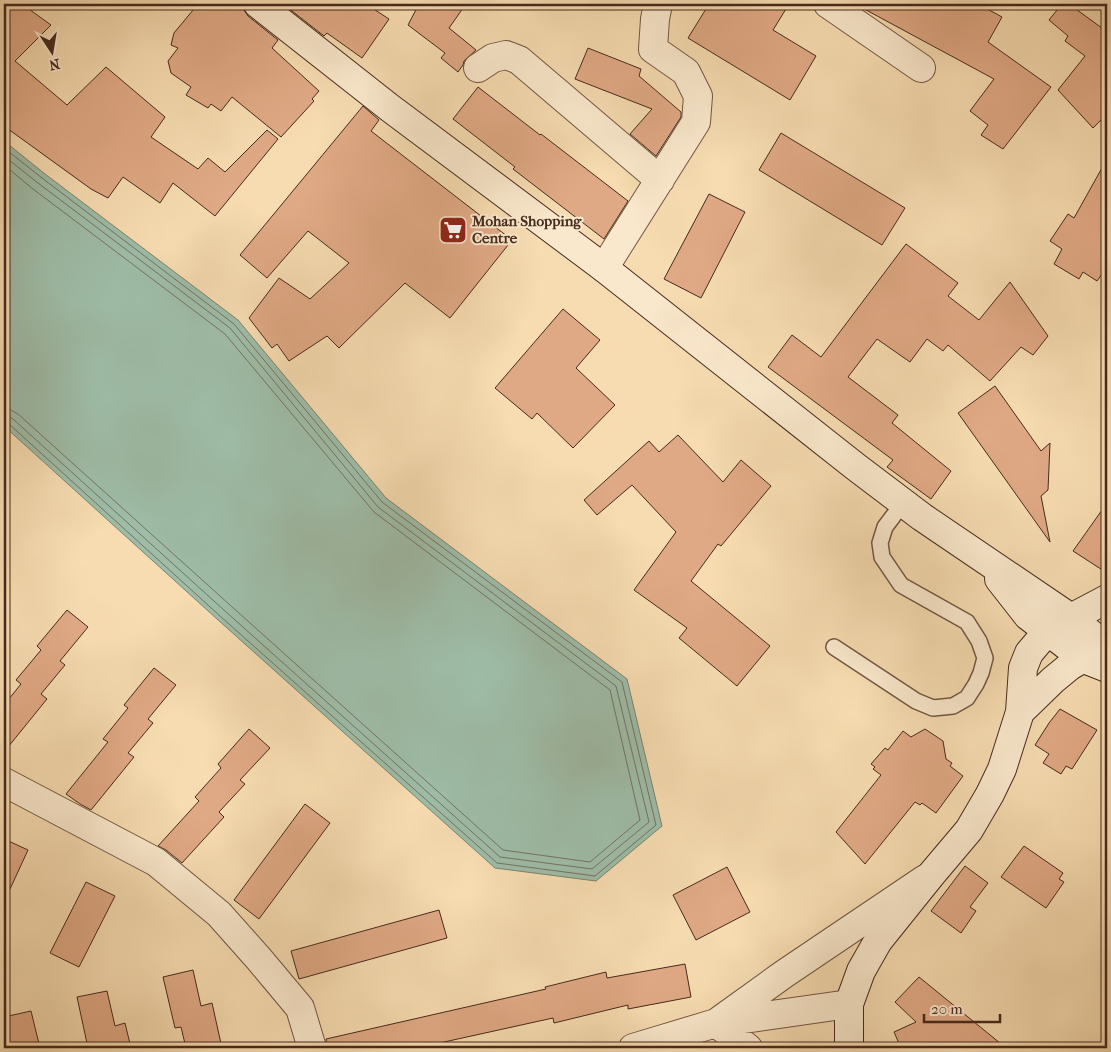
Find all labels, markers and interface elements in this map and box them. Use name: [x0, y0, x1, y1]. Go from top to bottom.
north arrow: [28, 28, 78, 78]
text: N: [47, 55, 62, 74]
place label: Mohan Shopping Centre: [471, 212, 582, 247]
supermarket icon: Mohan Shopping Centre: [438, 215, 468, 245]
scale bar: [924, 992, 1000, 1024]
text: 20 m: [931, 1000, 963, 1018]

